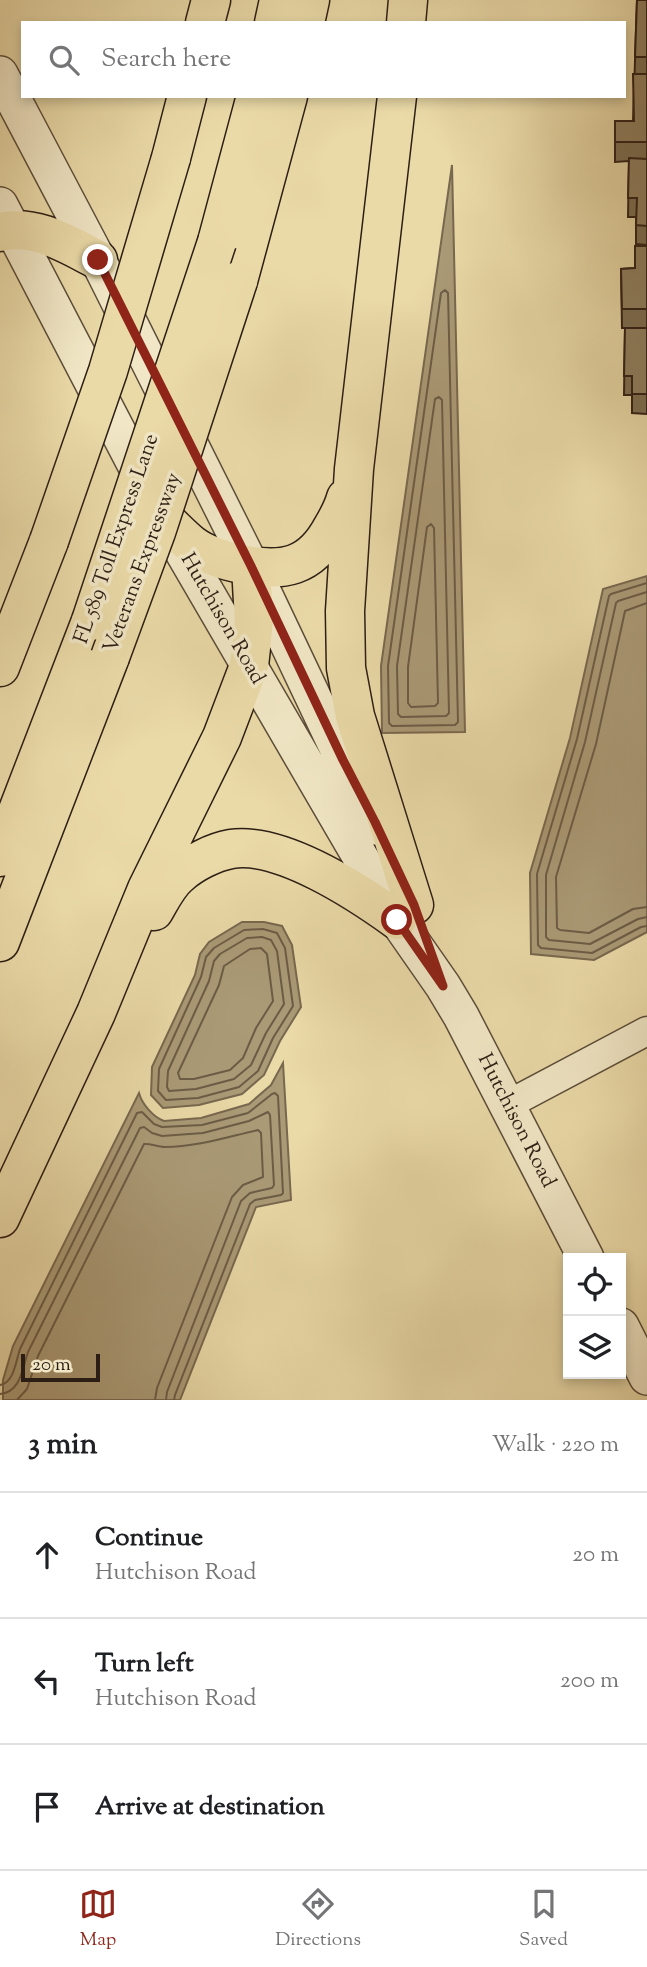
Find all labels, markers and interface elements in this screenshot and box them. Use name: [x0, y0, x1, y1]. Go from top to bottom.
search box: [21, 21, 626, 98]
icon: search: [45, 41, 83, 79]
text: Search here: [101, 41, 231, 78]
route end: [82, 244, 113, 275]
street label: FL 589 Toll Express Lane: [67, 430, 167, 648]
street label: Veterans Expressway: [96, 468, 190, 657]
street label: Hutchison Road: [172, 548, 272, 690]
route start: [381, 904, 412, 935]
street label: Hutchison Road: [469, 1049, 563, 1194]
map controls: [563, 1253, 626, 1379]
button: locate: [563, 1253, 626, 1316]
button: layers: [563, 1316, 626, 1379]
scale bar: [21, 1351, 100, 1383]
text: 20 m: [32, 1352, 71, 1379]
text: 3 min: [28, 1424, 98, 1467]
text: Walk · 220 m: [492, 1429, 619, 1462]
text: Continue: [95, 1520, 203, 1557]
icon: ahead: [28, 1536, 66, 1574]
text: 20 m: [572, 1539, 619, 1572]
text: Hutchison Road: [95, 1557, 256, 1590]
text: Turn left: [95, 1646, 194, 1683]
icon: left: [28, 1662, 66, 1700]
text: 200 m: [560, 1665, 619, 1698]
text: Hutchison Road: [95, 1683, 256, 1716]
icon: arrive: [28, 1788, 66, 1826]
text: Arrive at destination: [95, 1789, 325, 1826]
tab: Map: [79, 1885, 117, 1954]
tab: Directions: [275, 1885, 361, 1954]
tab: Saved: [519, 1885, 568, 1954]

